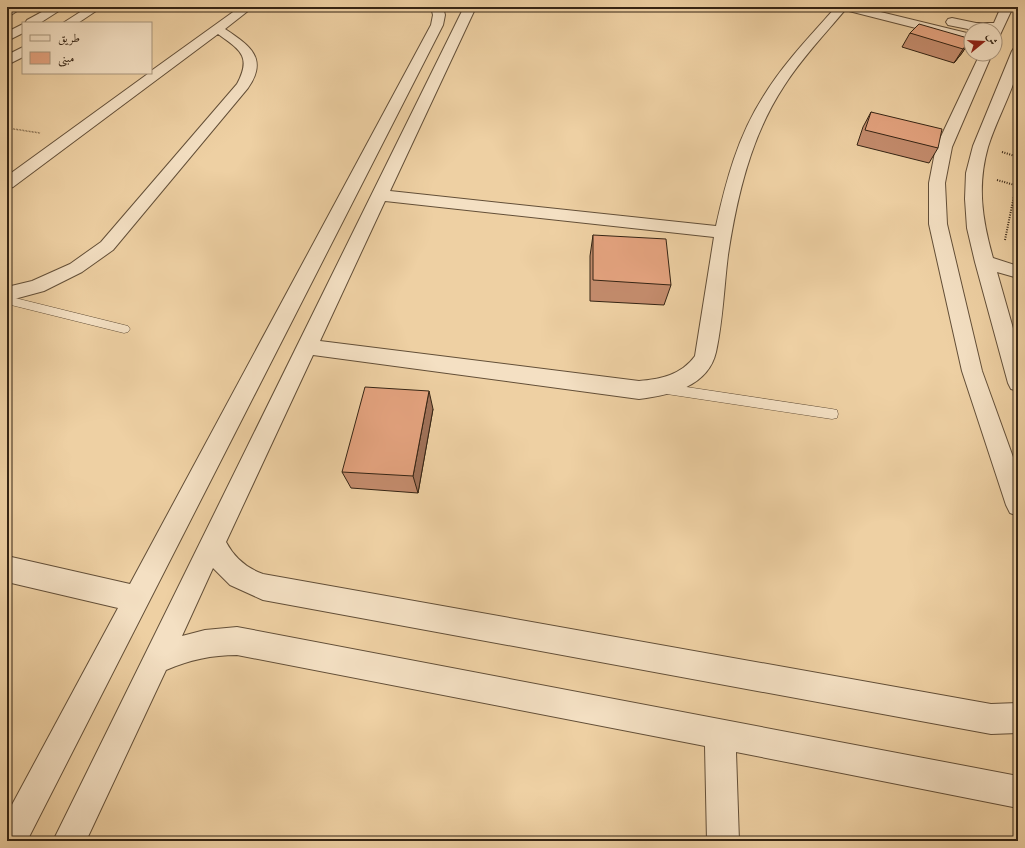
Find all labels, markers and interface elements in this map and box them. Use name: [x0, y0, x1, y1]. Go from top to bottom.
legend: [22, 22, 152, 74]
north arrow: [963, 22, 1003, 62]
text: طريق: [58, 31, 80, 46]
text: ش: [984, 32, 1000, 46]
text: مبنى: [58, 51, 74, 67]

